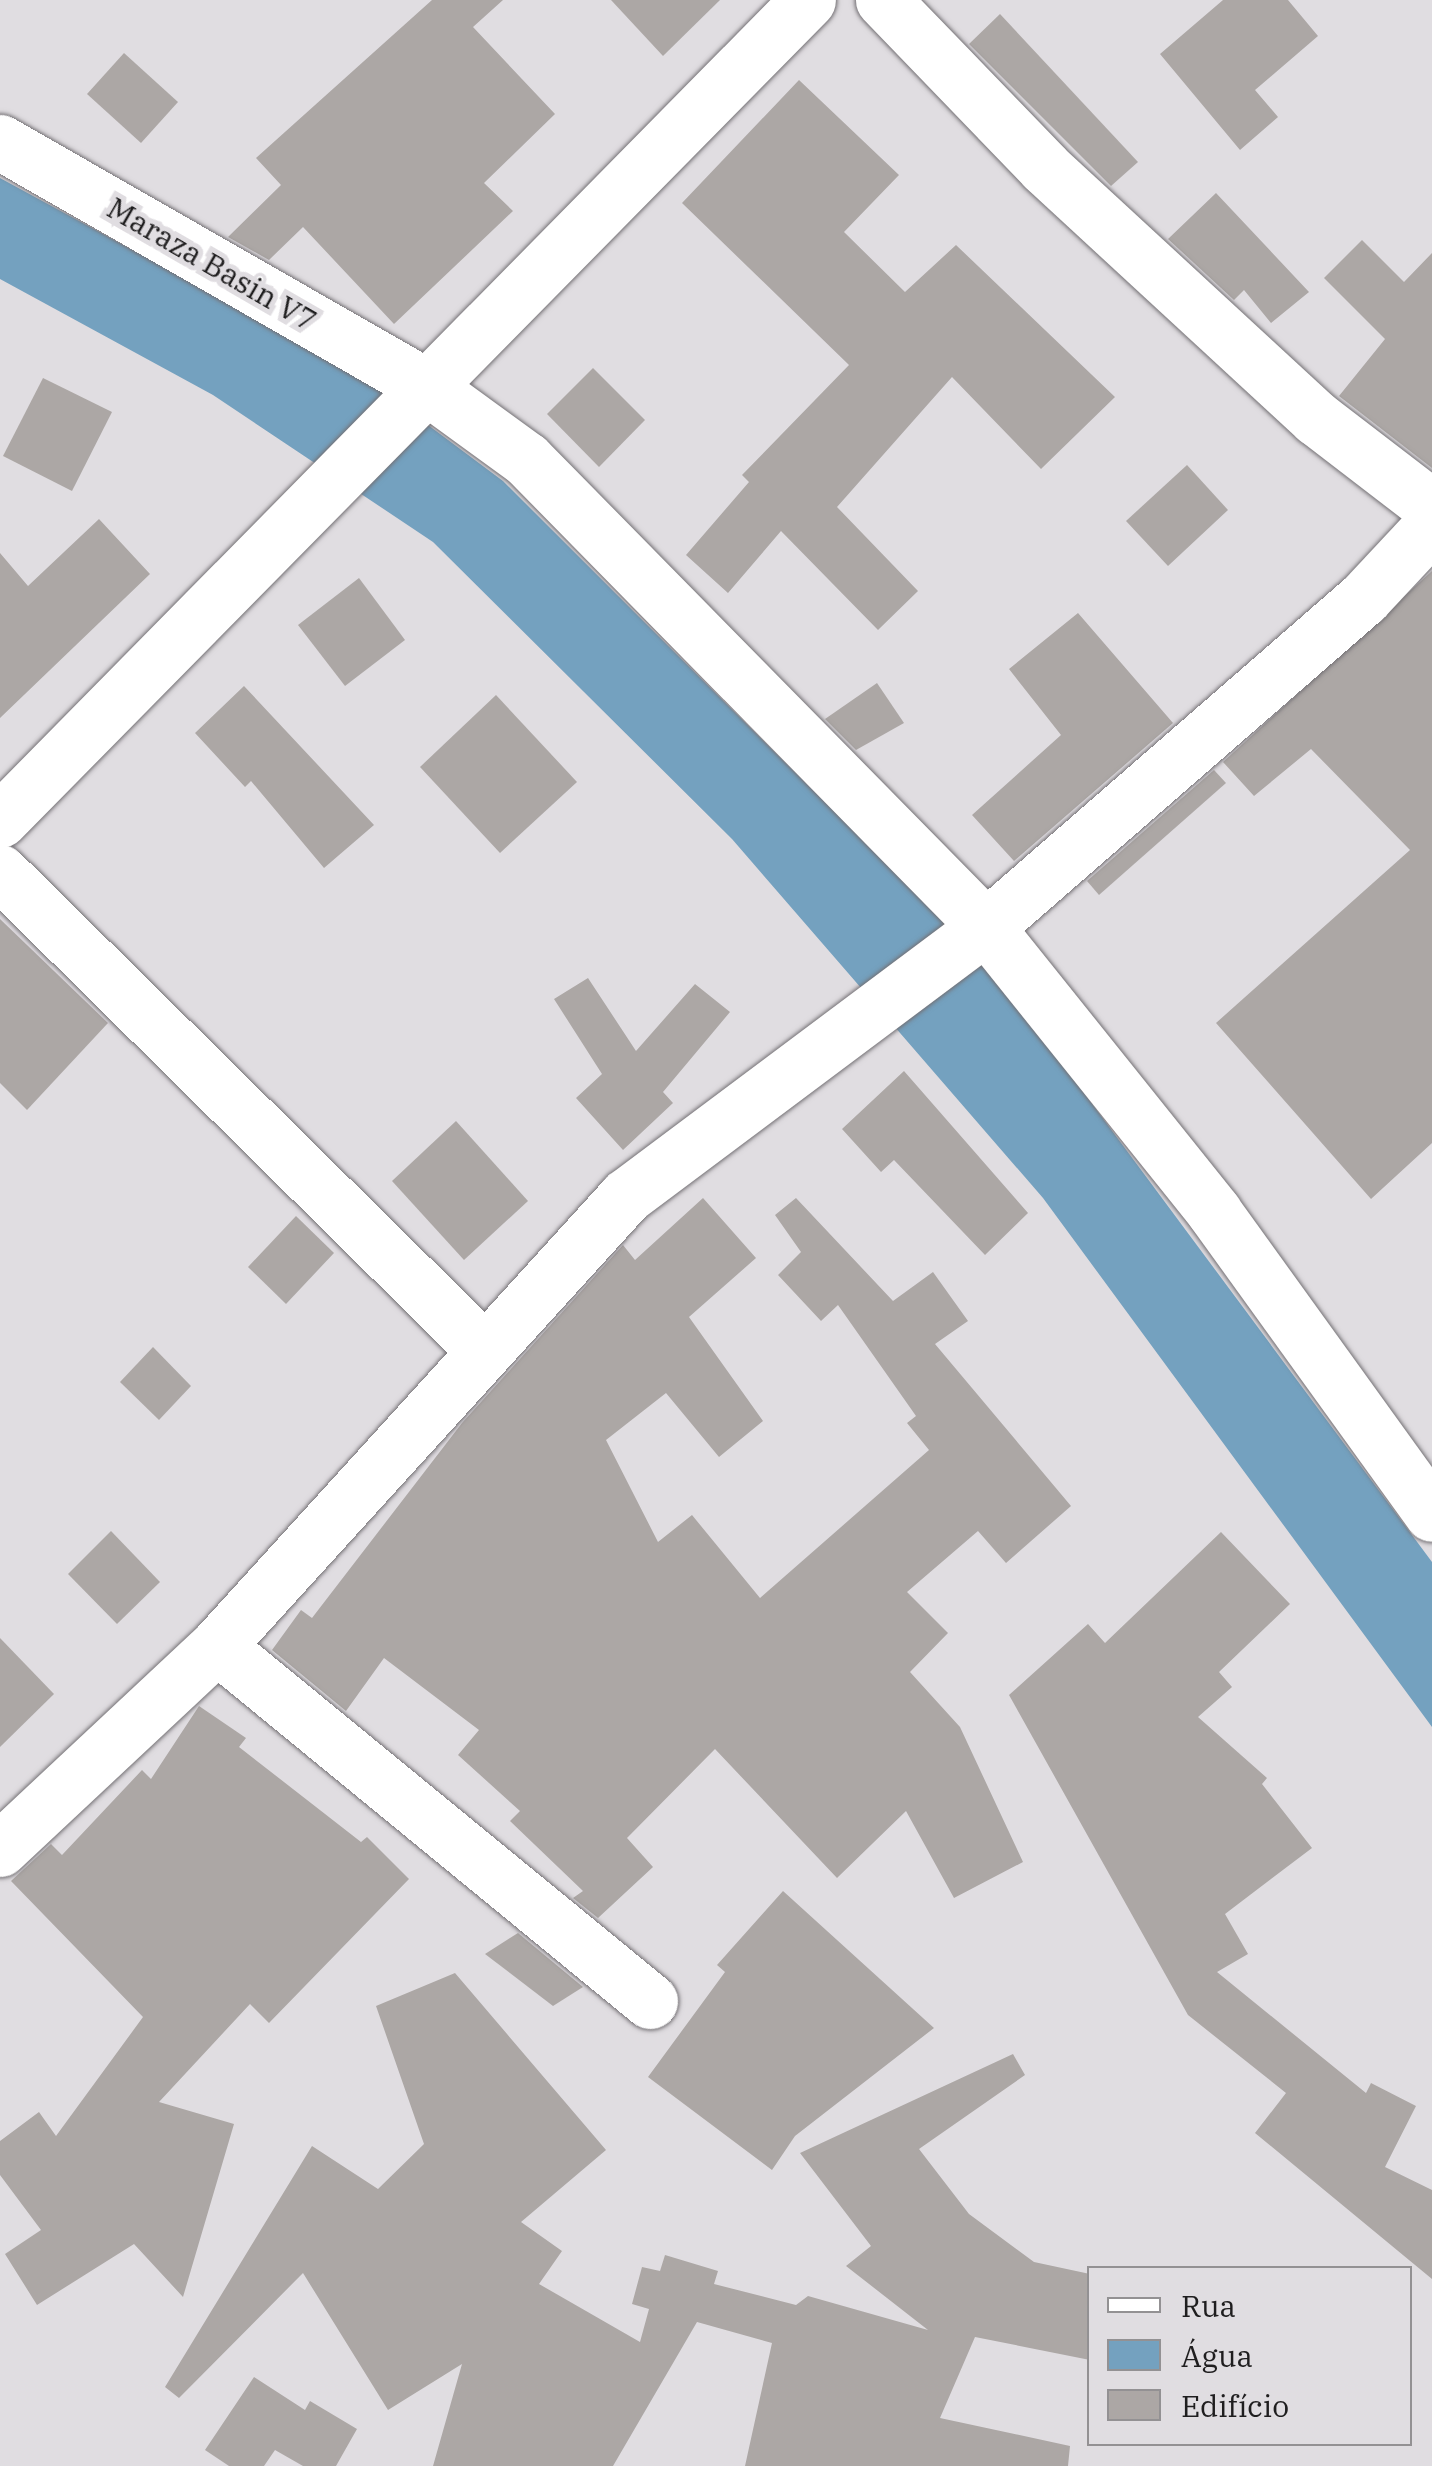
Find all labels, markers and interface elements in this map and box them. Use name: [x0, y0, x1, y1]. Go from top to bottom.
street label: Maraza Basin V7: [101, 190, 323, 338]
legend: [1087, 2266, 1412, 2446]
text: Rua: [1181, 2286, 1236, 2325]
text: Água: [1181, 2336, 1253, 2375]
text: Edifício: [1181, 2386, 1289, 2425]

